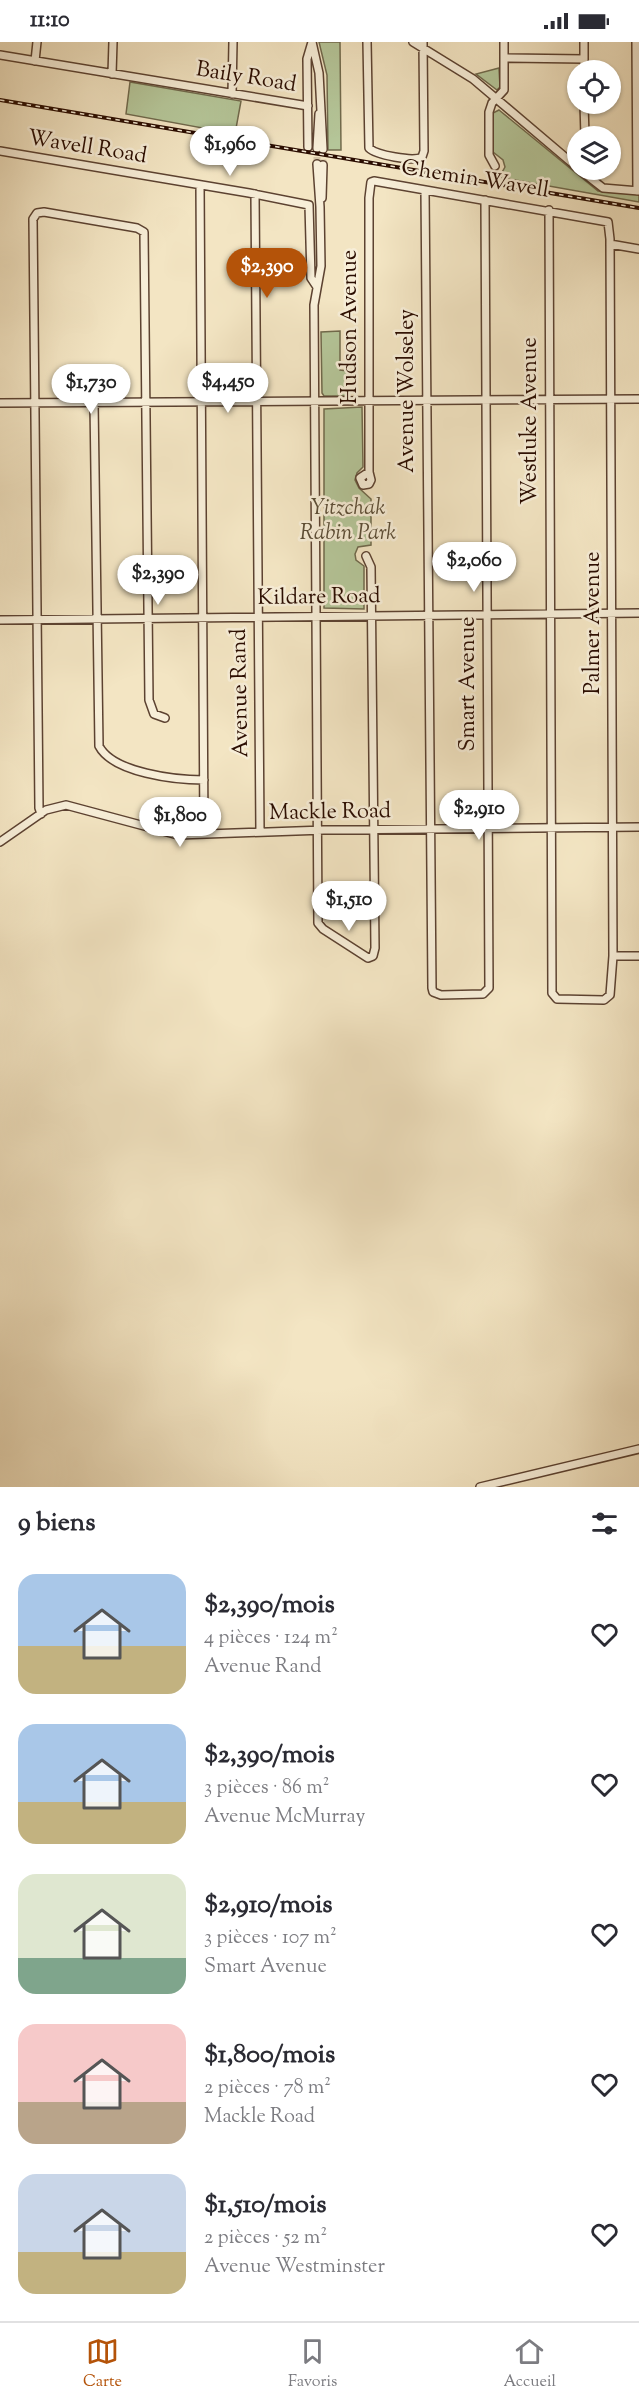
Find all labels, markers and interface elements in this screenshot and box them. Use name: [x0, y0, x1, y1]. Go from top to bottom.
text: 11:10: [30, 5, 70, 37]
street label: Baily Road: [193, 54, 299, 102]
map controls: [567, 60, 621, 180]
button: locate: [567, 60, 621, 114]
street label: Wavell Road: [25, 123, 149, 173]
pin: $1,960: [181, 126, 279, 177]
button: layers: [567, 126, 621, 180]
text: $1,960: [204, 131, 256, 160]
street label: Chemin Wavell: [399, 153, 551, 207]
pin: $2,390: [218, 248, 316, 299]
street label: Hudson Avenue: [335, 250, 367, 404]
text: $2,390: [240, 253, 294, 282]
street label: Avenue Wolseley: [392, 309, 424, 473]
street label: Westluke Avenue: [515, 337, 547, 505]
pin: $4,450: [179, 363, 277, 414]
pin: $1,730: [42, 364, 140, 415]
text: $4,450: [201, 368, 255, 397]
text: $1,730: [66, 369, 116, 398]
park label: Yitzchak Rabin Park: [300, 493, 396, 550]
pin: $2,060: [425, 542, 523, 593]
text: $2,060: [446, 547, 502, 576]
street label: Palmer Avenue: [578, 551, 610, 695]
pin: $2,390: [109, 555, 207, 606]
text: $2,390: [131, 560, 185, 589]
street label: Kildare Road: [257, 581, 381, 615]
street label: Smart Avenue: [453, 616, 485, 752]
street label: Avenue Rand: [224, 628, 258, 758]
pin: $2,910: [430, 790, 528, 841]
text: $2,910: [453, 795, 505, 824]
street label: Mackle Road: [269, 796, 391, 830]
pin: $1,800: [131, 797, 229, 848]
text: $1,800: [153, 802, 207, 831]
pin: $1,510: [300, 881, 398, 932]
text: $1,510: [326, 886, 372, 915]
text: 9 biens: [18, 1505, 95, 1542]
icon: filters: [588, 1507, 621, 1540]
text: $2,390/mois: [204, 1587, 335, 1624]
icon: home: [66, 1598, 138, 1670]
icon: heart: [588, 1618, 621, 1651]
text: 4 pièces · 124 m²: [204, 1624, 338, 1653]
text: Avenue Rand: [204, 1653, 322, 1682]
text: $2,390/mois: [204, 1737, 335, 1774]
icon: home: [66, 1748, 138, 1820]
icon: heart: [588, 1768, 621, 1801]
text: 3 pièces · 86 m²: [204, 1774, 330, 1803]
text: Avenue McMurray: [204, 1803, 365, 1832]
text: $2,910/mois: [204, 1887, 333, 1924]
icon: home: [66, 1898, 138, 1970]
icon: heart: [588, 1918, 621, 1951]
text: 3 pièces · 107 m²: [204, 1924, 337, 1953]
text: Smart Avenue: [204, 1953, 327, 1982]
text: $1,800/mois: [204, 2037, 335, 2074]
icon: home: [66, 2048, 138, 2120]
icon: heart: [588, 2068, 621, 2101]
text: 2 pièces · 78 m²: [204, 2074, 331, 2103]
text: Mackle Road: [204, 2103, 315, 2132]
text: $1,510/mois: [204, 2187, 327, 2224]
icon: home: [66, 2198, 138, 2270]
icon: heart: [588, 2218, 621, 2251]
text: 2 pièces · 52 m²: [204, 2224, 327, 2253]
text: Avenue Westminster: [204, 2253, 385, 2282]
tab: Carte: [83, 2335, 122, 2394]
tab: Favoris: [288, 2335, 337, 2394]
tab: Accueil: [504, 2335, 556, 2394]

